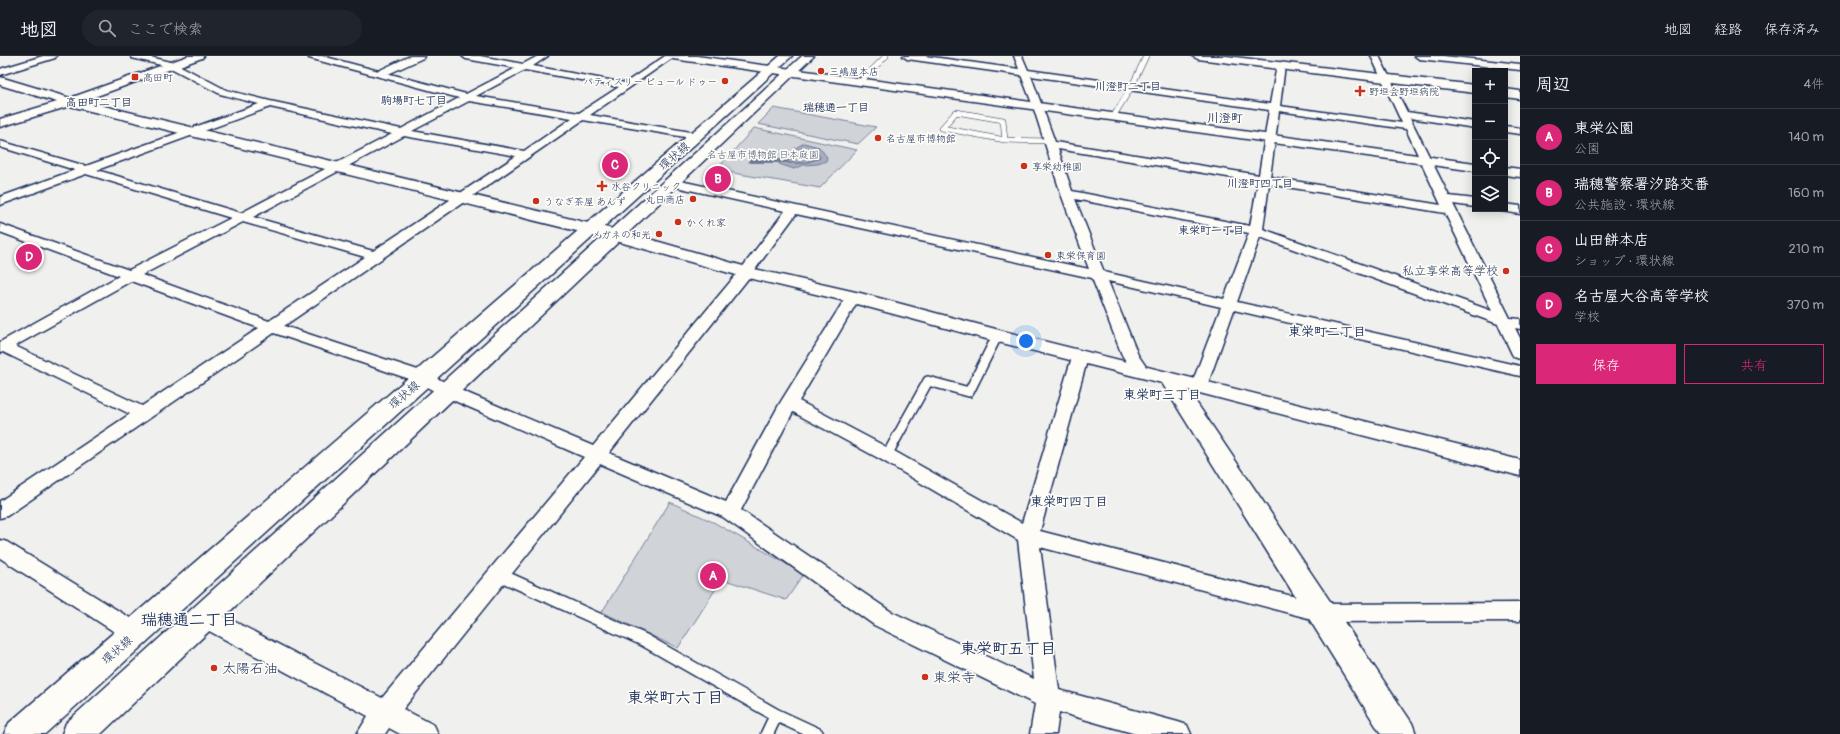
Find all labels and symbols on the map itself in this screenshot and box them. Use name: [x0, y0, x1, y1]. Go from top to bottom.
marker: 三嶋屋本店: [816, 66, 826, 76]
place label: 三嶋屋本店: [829, 66, 879, 78]
marker: 高田町: [130, 72, 140, 82]
place label: 高田町: [143, 72, 173, 84]
place label: パティスリー ピュール ドゥー: [583, 76, 717, 88]
marker: パティスリー ピュール ドゥー: [720, 76, 730, 86]
district label: 川澄町二丁目: [1095, 80, 1161, 93]
marker: 野垣会野垣病院: [1354, 85, 1366, 97]
place label: 野垣会野垣病院: [1369, 86, 1439, 98]
district label: 駒場町七丁目: [381, 94, 447, 107]
district label: 高田町二丁目: [66, 96, 132, 109]
district label: 瑞穂通一丁目: [803, 101, 869, 114]
district label: 川澄町: [1207, 111, 1243, 126]
marker: 名古屋市博物館: [873, 133, 883, 143]
place label: 名古屋市博物館: [886, 133, 956, 145]
street label: 環状線: [656, 139, 693, 174]
park label: 名古屋市博物館 日本庭園: [707, 149, 819, 161]
pin: C: [602, 150, 628, 180]
marker: 享栄幼稚園: [1019, 161, 1029, 171]
place label: 享栄幼稚園: [1032, 161, 1082, 173]
pin: B: [705, 164, 731, 194]
district label: 川澄町四丁目: [1227, 177, 1293, 190]
marker: 水谷クリニック: [596, 180, 608, 192]
place label: 水谷クリニック: [611, 181, 681, 193]
place label: 丸日商店: [645, 194, 685, 206]
marker: 丸日商店: [688, 194, 698, 204]
marker: うなぎ茶屋 あんず: [531, 196, 541, 206]
place label: うなぎ茶屋 あんず: [544, 196, 626, 208]
marker: かくれ家: [673, 217, 683, 227]
place label: かくれ家: [686, 217, 726, 229]
district label: 東栄町一丁目: [1178, 224, 1244, 237]
place label: メガネの和光: [591, 229, 651, 241]
marker: メガネの和光: [654, 229, 664, 239]
pin: D: [16, 242, 42, 272]
marker: 東栄保育園: [1043, 250, 1053, 260]
place label: 東栄保育園: [1056, 250, 1106, 262]
place label: 私立享栄高等学校: [1402, 264, 1498, 279]
marker: 私立享栄高等学校: [1501, 266, 1511, 276]
district label: 東栄町二丁目: [1288, 324, 1366, 340]
your location: [1016, 331, 1036, 351]
street label: 環状線: [386, 378, 423, 413]
district label: 東栄町三丁目: [1123, 387, 1201, 403]
district label: 東栄町四丁目: [1030, 494, 1108, 510]
pin: A: [700, 561, 726, 591]
district label: 瑞穂通二丁目: [141, 610, 237, 630]
street label: 環状線: [99, 633, 136, 668]
district label: 東栄町五丁目: [960, 639, 1056, 659]
place label: 太陽石油: [222, 660, 278, 677]
marker: 太陽石油: [209, 663, 219, 673]
place label: 東栄寺: [933, 669, 975, 686]
marker: 東栄寺: [920, 672, 930, 682]
district label: 東栄町六丁目: [627, 688, 723, 708]

